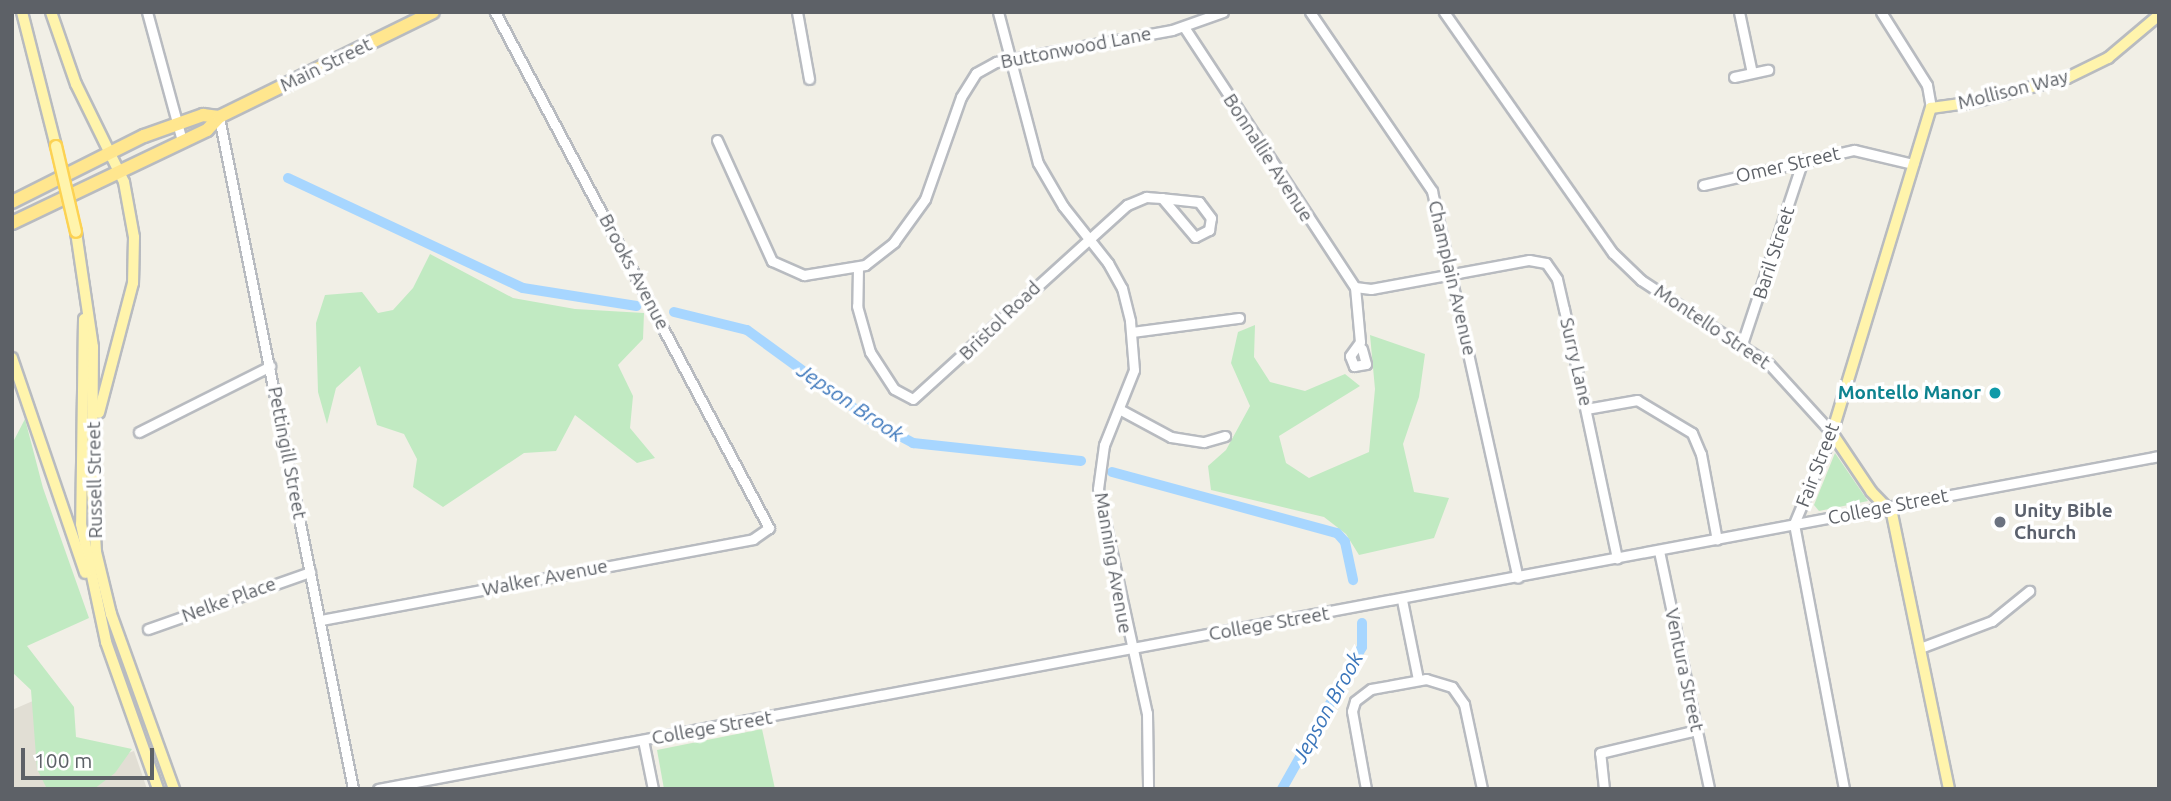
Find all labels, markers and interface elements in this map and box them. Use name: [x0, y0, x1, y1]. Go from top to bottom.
street label: Buttonwood Lane: [999, 22, 1153, 74]
street label: Main Street: [276, 33, 376, 97]
street label: Mollison Way: [1955, 65, 2071, 115]
street label: Bonnallie Avenue: [1218, 90, 1318, 226]
street label: Omer Street: [1734, 142, 1842, 188]
street label: Champlain Avenue: [1423, 198, 1481, 358]
street label: Baril Street: [1748, 204, 1800, 302]
street label: Brooks Avenue: [594, 210, 674, 334]
street label: Bristol Road: [955, 277, 1045, 365]
street label: Montello Street: [1650, 280, 1774, 374]
street label: Surry Lane: [1555, 316, 1597, 408]
water label: Jepson Brook: [793, 357, 909, 447]
place label: Montello Manor: [1838, 382, 1981, 404]
street label: Pettingill Street: [263, 385, 311, 521]
marker: Montello Manor: [1987, 385, 2003, 401]
street label: Fair Street: [1792, 420, 1844, 510]
street label: Russell Street: [83, 421, 107, 539]
street label: College Street: [1826, 484, 1950, 530]
street label: Manning Avenue: [1089, 491, 1137, 635]
place label: Unity Bible Church: [2014, 500, 2113, 544]
marker: Unity Bible Church: [1992, 514, 2008, 530]
street label: Walker Avenue: [480, 555, 610, 601]
street label: Nelke Place: [179, 572, 279, 628]
street label: College Street: [1207, 602, 1331, 646]
street label: Ventura Street: [1660, 606, 1708, 734]
water label: Jepson Brook: [1286, 647, 1368, 767]
street label: College Street: [650, 706, 774, 750]
scale bar: [24, 734, 158, 778]
text: 100 m: [34, 748, 92, 772]

